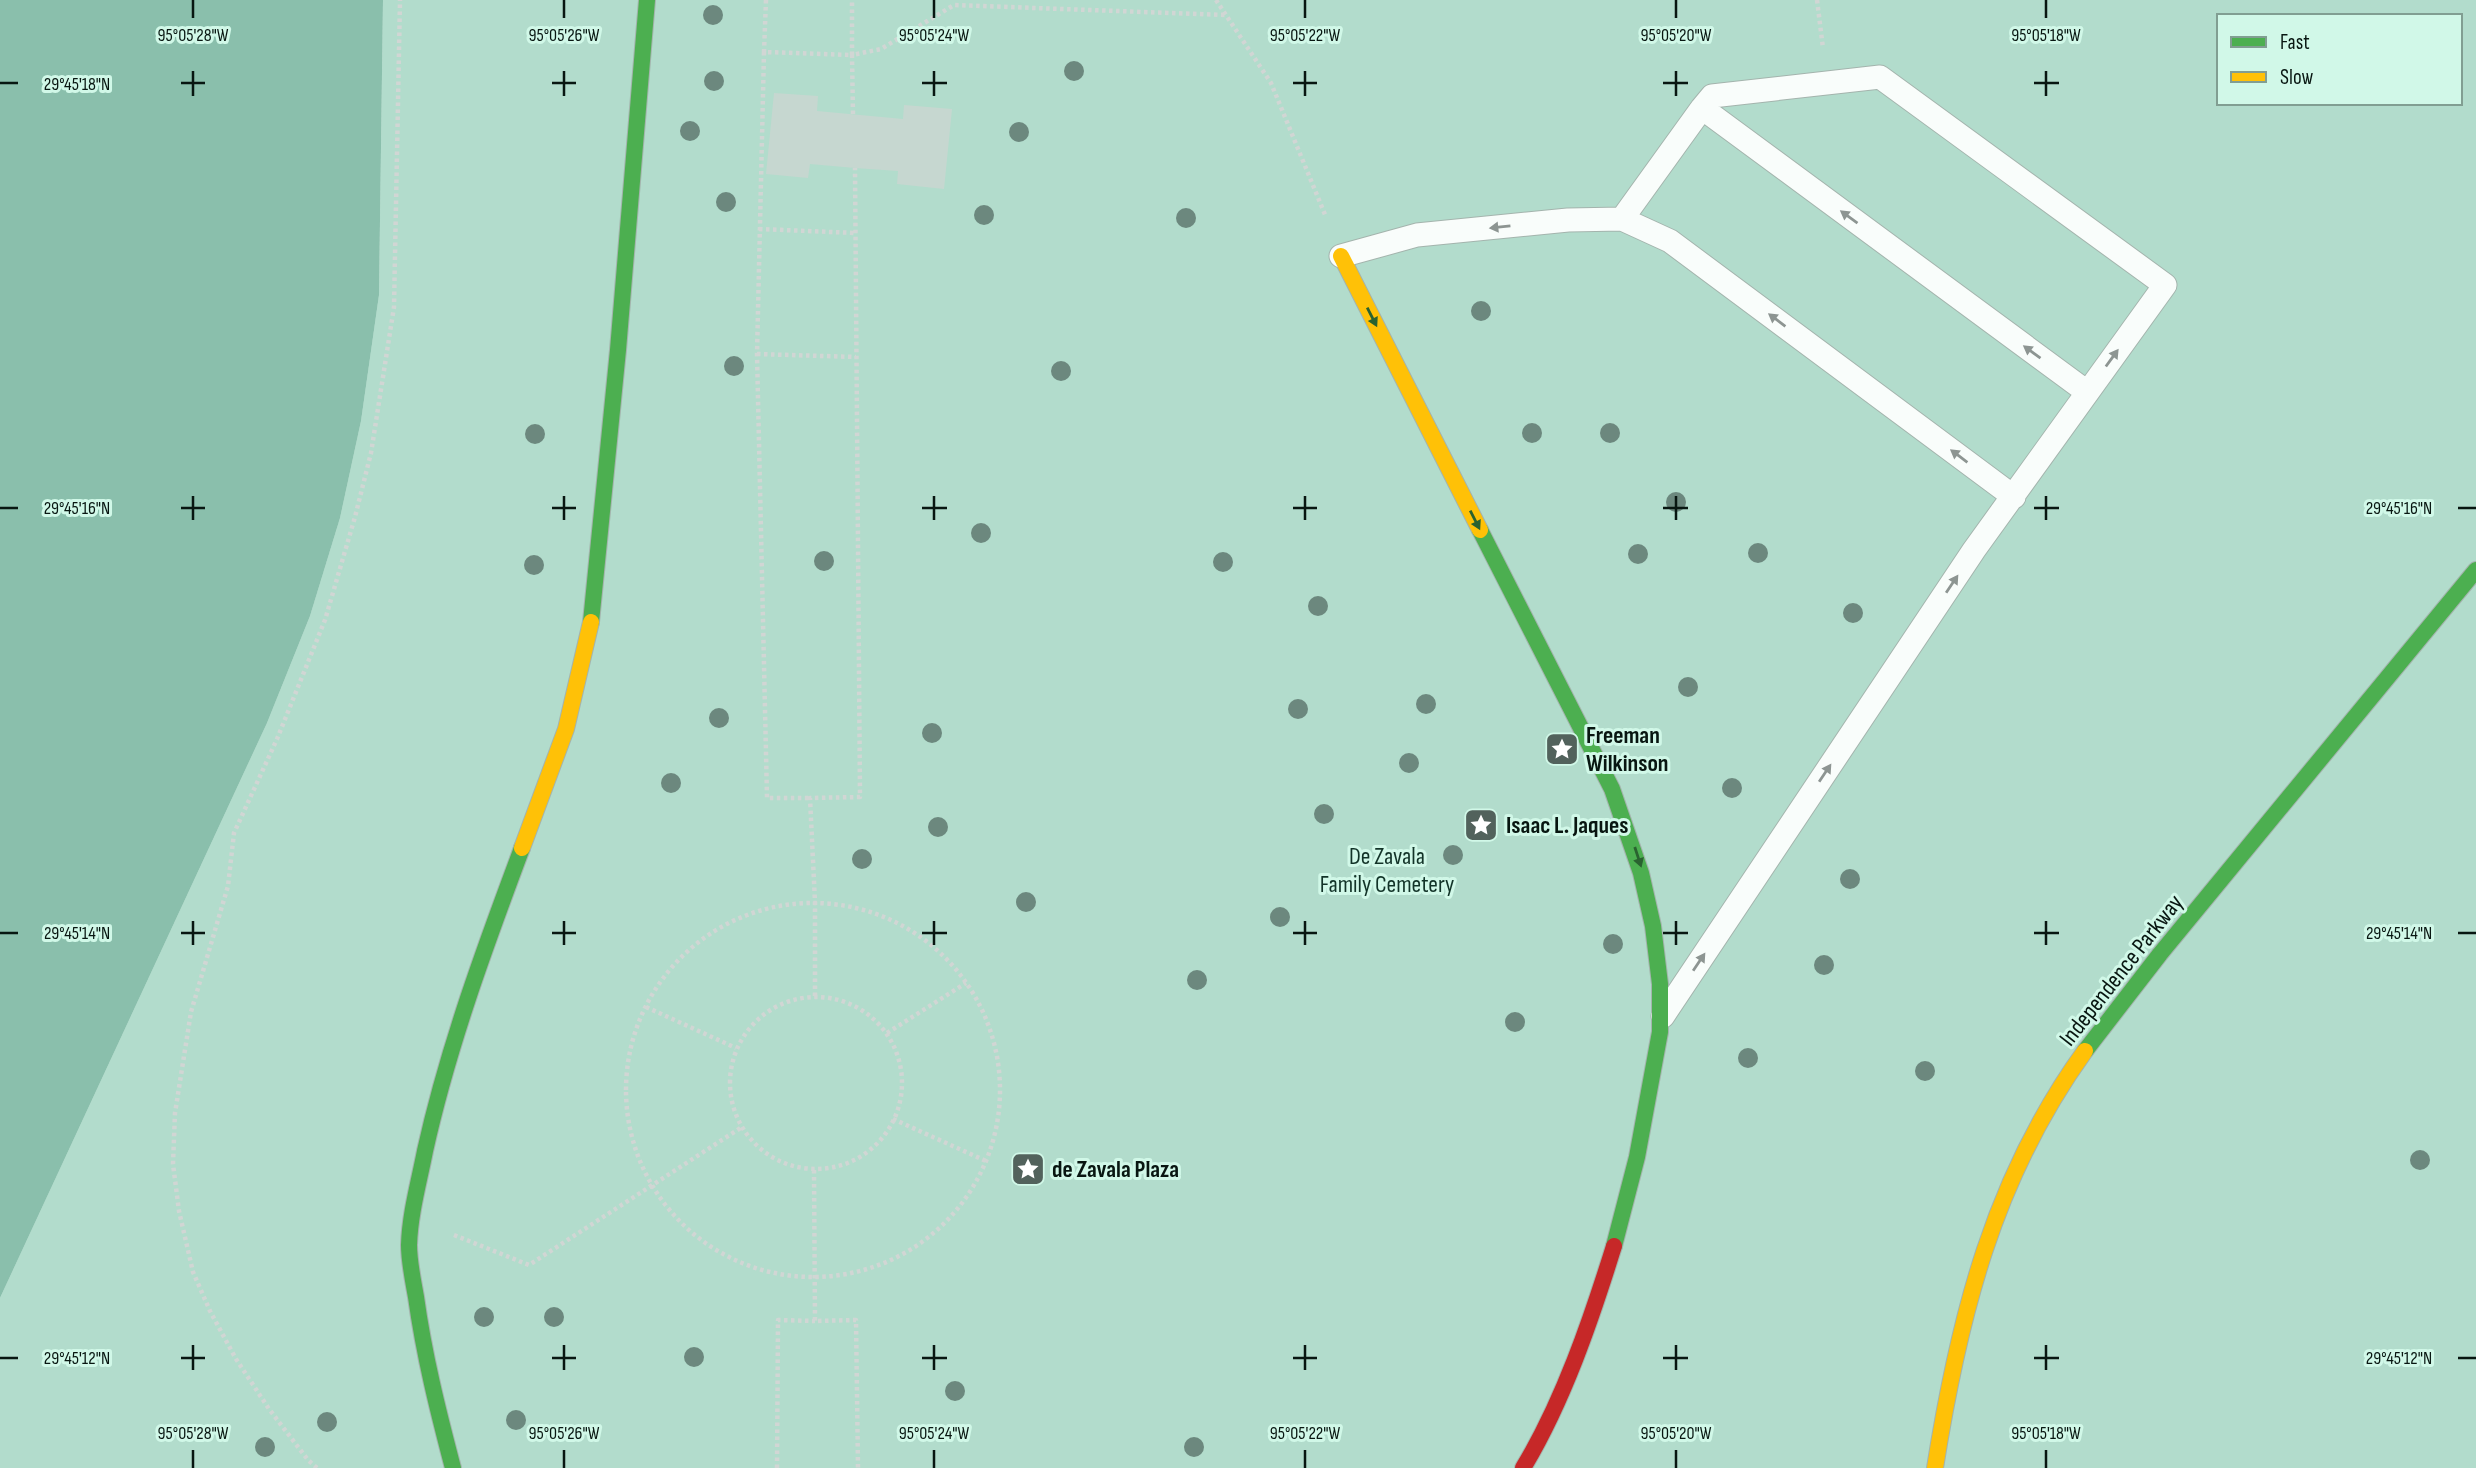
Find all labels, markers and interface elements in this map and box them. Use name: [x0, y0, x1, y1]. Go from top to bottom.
legend: [2217, 14, 2462, 105]
text: 95°05'28"W: [158, 25, 229, 46]
text: 95°05'26"W: [529, 25, 600, 46]
text: 95°05'24"W: [899, 25, 969, 46]
text: 95°05'22"W: [1270, 25, 1341, 46]
text: 95°05'20"W: [1640, 25, 1712, 46]
text: 95°05'18"W: [2011, 25, 2081, 46]
text: Fast: [2280, 30, 2310, 55]
text: Slow: [2280, 65, 2314, 90]
text: 29°45'18"N: [44, 74, 110, 95]
one-way arrow: [1840, 210, 1858, 224]
one-way arrow: [1488, 222, 1510, 233]
one-way arrow: [1367, 307, 1378, 327]
one-way arrow: [1768, 314, 1786, 328]
one-way arrow: [2023, 345, 2041, 359]
one-way arrow: [2105, 349, 2119, 367]
one-way arrow: [1950, 450, 1968, 464]
text: 29°45'16"N: [44, 498, 110, 519]
text: 29°45'16"N: [2366, 498, 2432, 519]
one-way arrow: [1470, 510, 1481, 530]
one-way arrow: [1945, 574, 1958, 593]
place label: Freeman Wilkinson: [1586, 721, 1669, 778]
place icon: Freeman Wilkinson: [1543, 730, 1581, 768]
one-way arrow: [1818, 763, 1831, 782]
place icon: Isaac L. Jaques: [1462, 806, 1500, 844]
place label: Isaac L. Jaques: [1506, 811, 1628, 840]
park label: De Zavala Family Cemetery: [1320, 842, 1454, 899]
one-way arrow: [1633, 847, 1644, 868]
street label: Independence Parkway: [2053, 889, 2190, 1052]
text: 29°45'14"N: [44, 923, 110, 944]
text: 29°45'14"N: [2366, 923, 2432, 944]
one-way arrow: [1692, 953, 1706, 971]
place icon: de Zavala Plaza: [1009, 1150, 1047, 1188]
place label: de Zavala Plaza: [1052, 1155, 1179, 1184]
text: 29°45'12"N: [44, 1348, 110, 1369]
text: 29°45'12"N: [2366, 1348, 2432, 1369]
text: 95°05'28"W: [158, 1423, 229, 1444]
text: 95°05'26"W: [529, 1423, 600, 1444]
text: 95°05'24"W: [899, 1423, 969, 1444]
text: 95°05'22"W: [1270, 1423, 1341, 1444]
text: 95°05'20"W: [1640, 1423, 1712, 1444]
text: 95°05'18"W: [2011, 1423, 2081, 1444]

